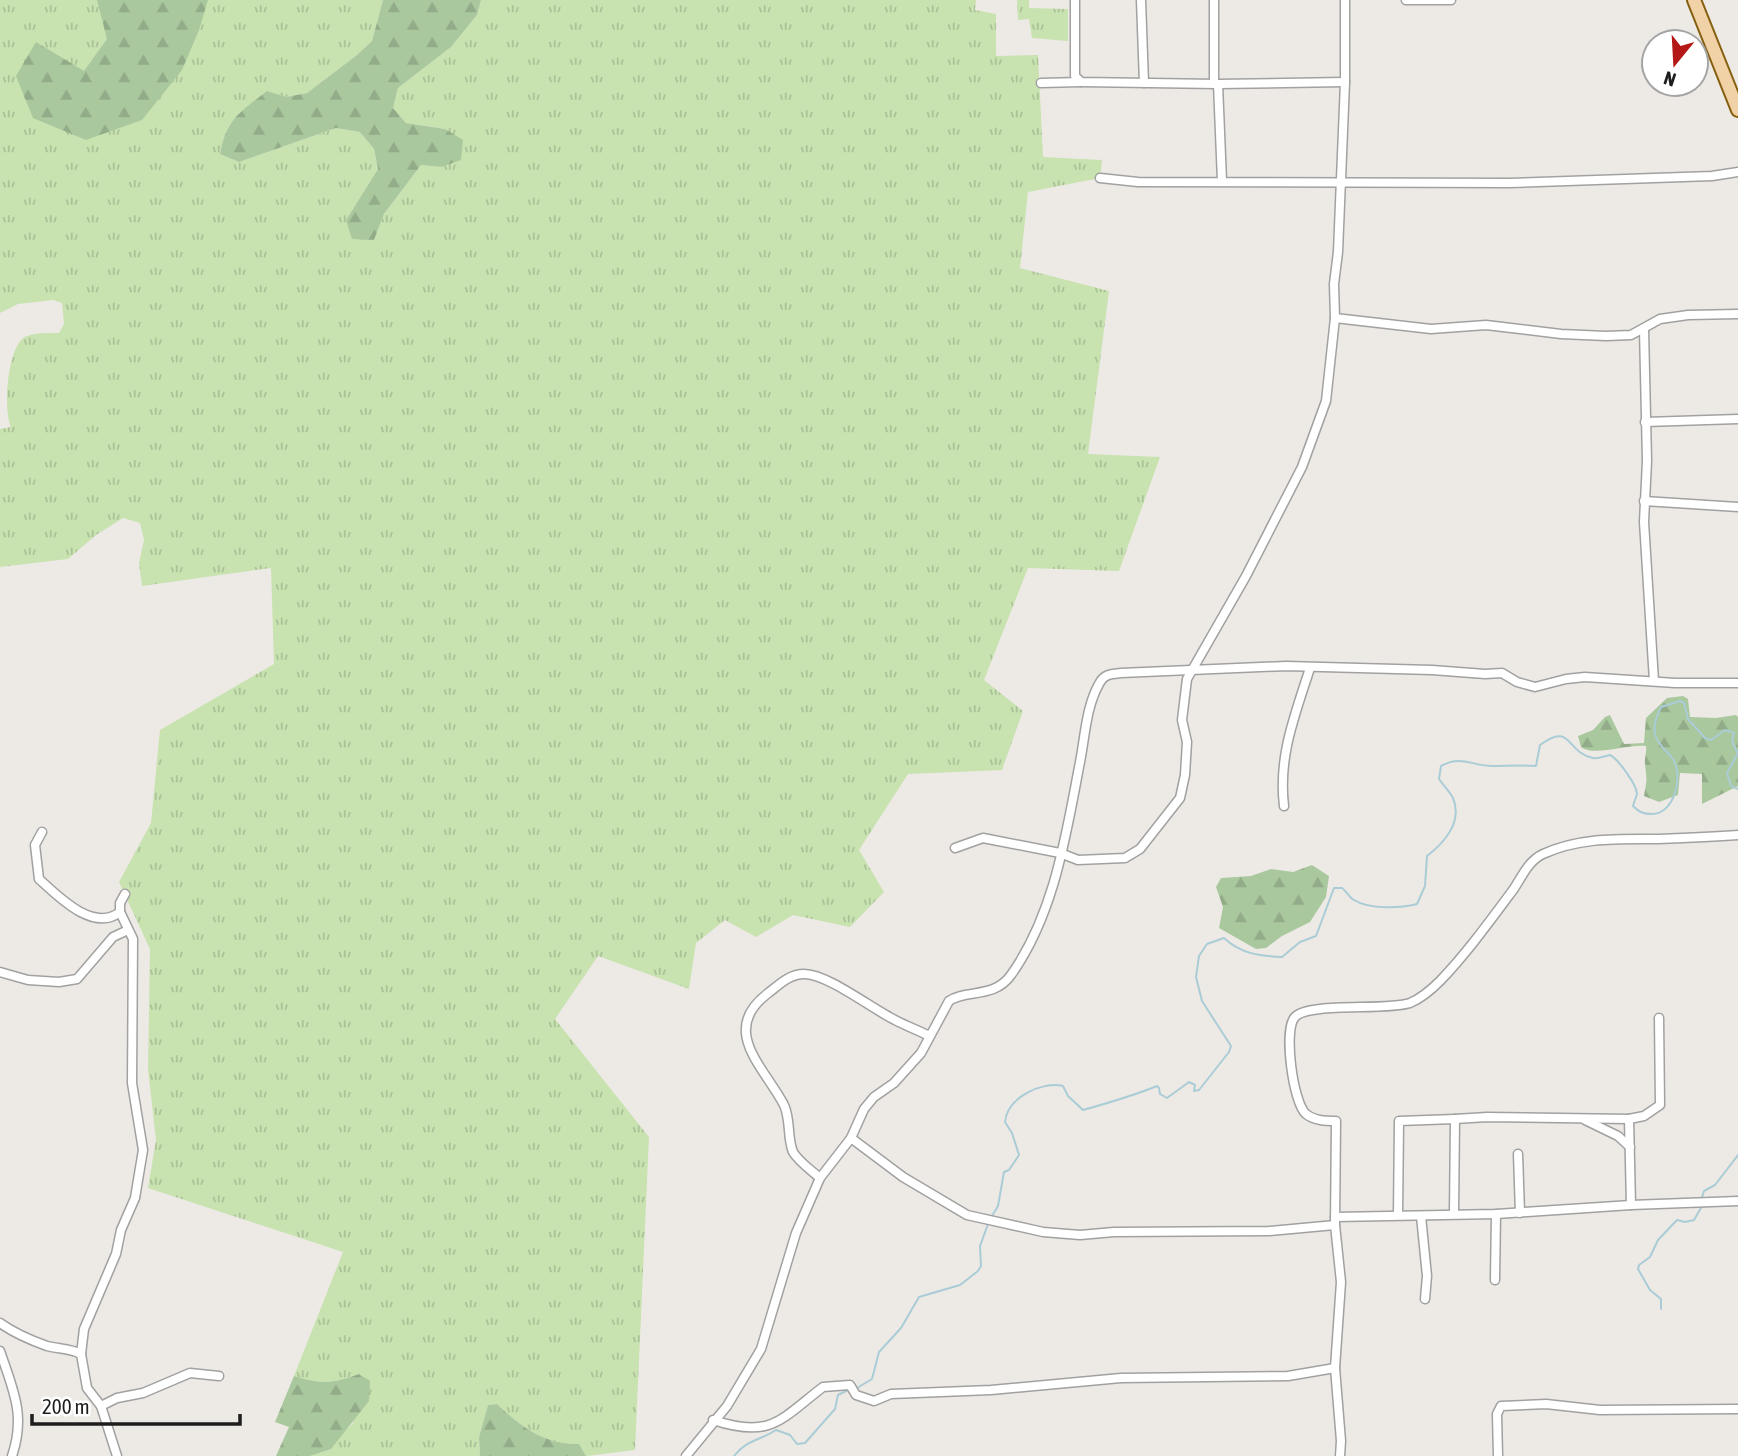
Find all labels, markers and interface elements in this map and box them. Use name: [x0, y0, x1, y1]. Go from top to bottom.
north arrow: [1640, 28, 1710, 98]
text: N: [1661, 67, 1678, 91]
scale bar: [32, 1382, 240, 1426]
text: 200 m: [42, 1394, 90, 1418]

